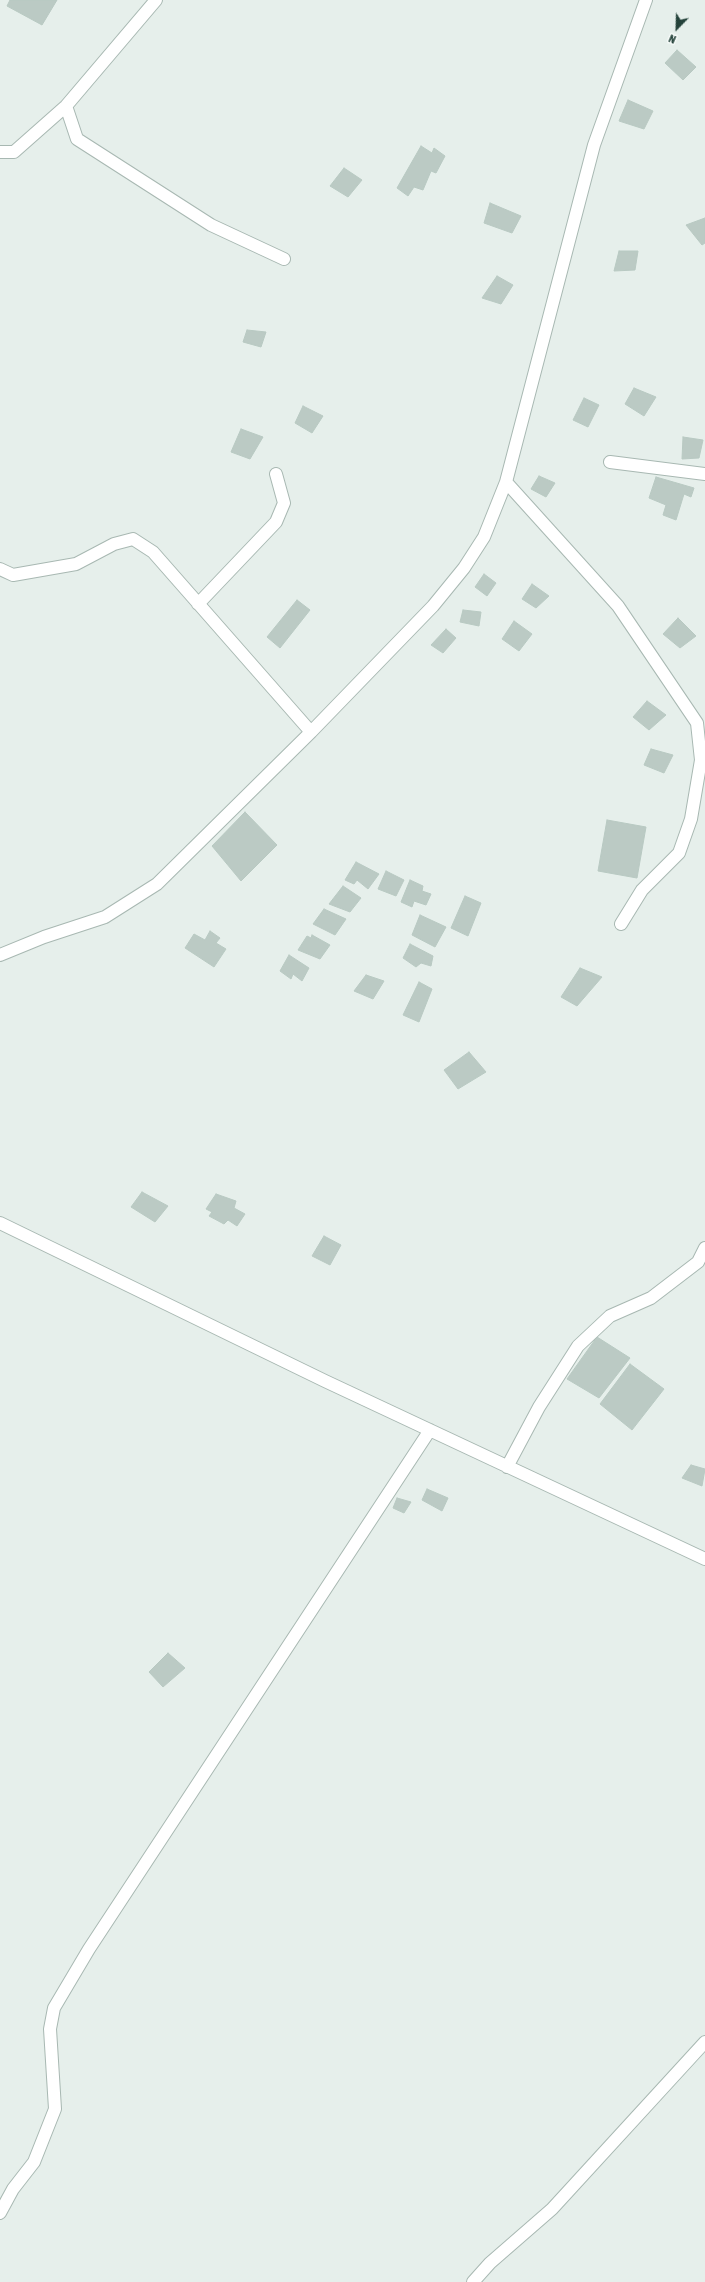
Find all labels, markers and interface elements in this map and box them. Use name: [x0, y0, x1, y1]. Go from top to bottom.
north arrow: [657, 8, 697, 48]
text: N: [667, 32, 678, 46]

